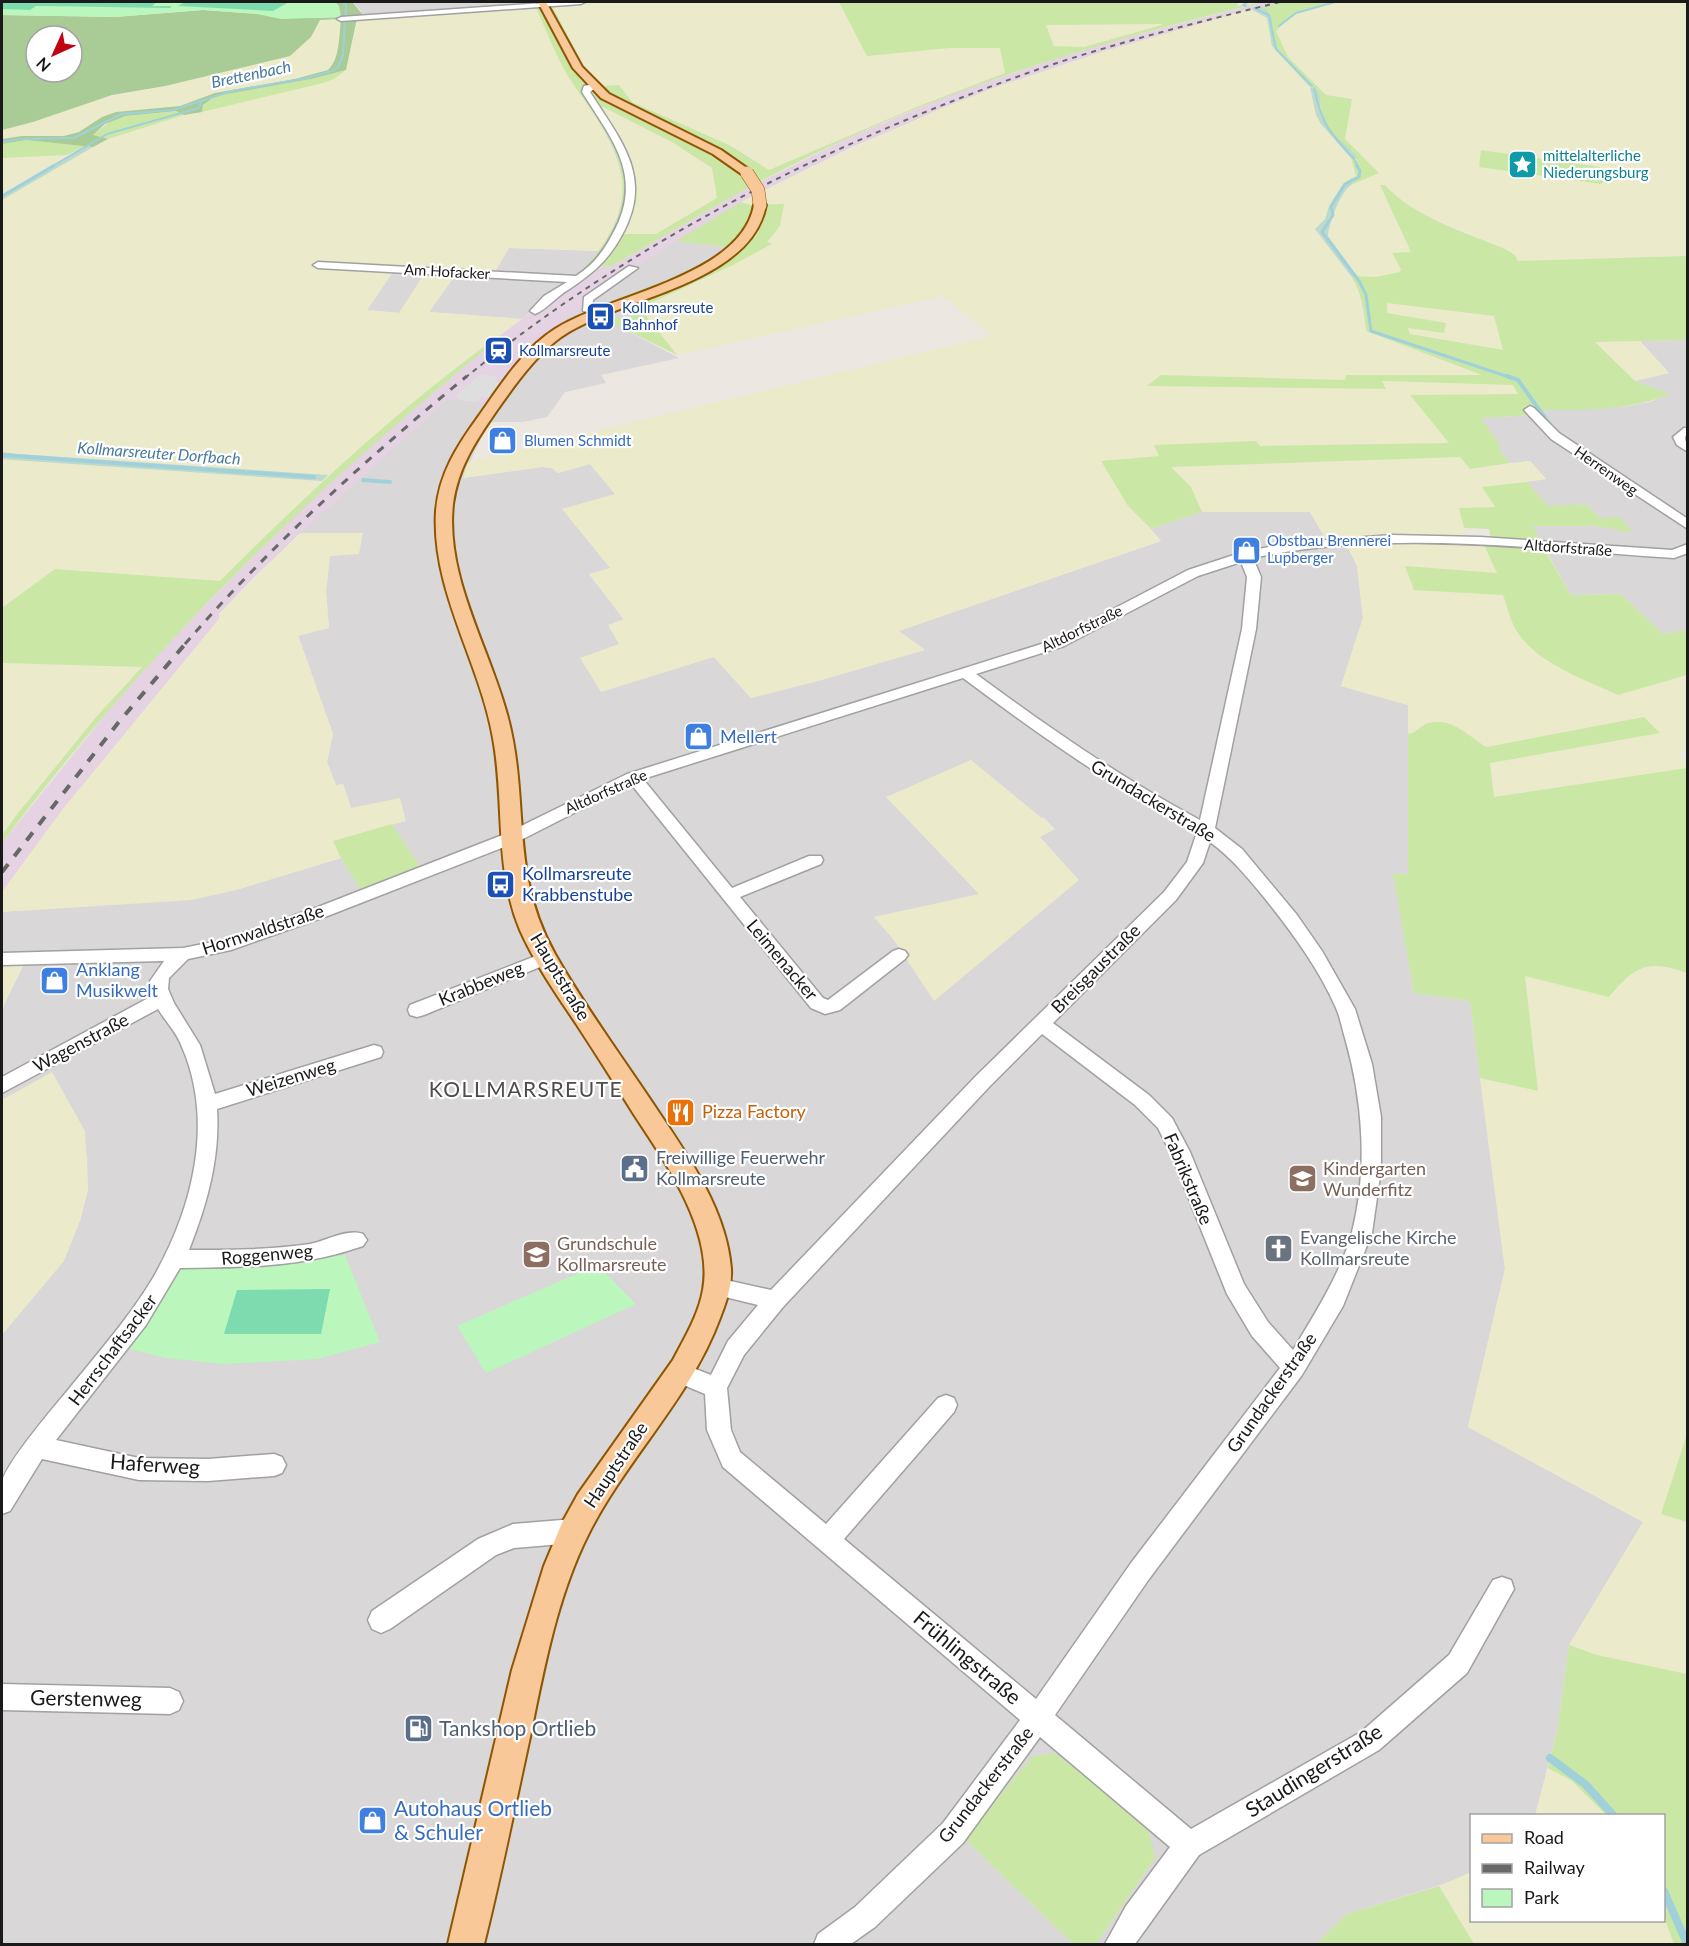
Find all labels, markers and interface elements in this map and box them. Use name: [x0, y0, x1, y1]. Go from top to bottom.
north arrow: [24, 24, 84, 84]
text: N: [32, 54, 54, 76]
water label: Brettenbach: [209, 56, 293, 91]
place label: mittelalterliche Niederungsburg: [1543, 146, 1649, 181]
place icon: mittelalterliche Niederungsburg: [1506, 149, 1538, 181]
street label: Am Hofacker: [404, 260, 491, 282]
place label: Kollmarsreute Bahnhof: [622, 298, 713, 333]
bus stop icon: Kollmarsreute Bahnhof: [585, 301, 617, 333]
station icon: Kollmarsreute: [482, 335, 514, 367]
place label: Kollmarsreute: [519, 341, 610, 359]
shop icon: Blumen Schmidt: [487, 425, 519, 457]
place label: Blumen Schmidt: [524, 431, 632, 449]
water label: Kollmarsreuter Dorfbach: [77, 437, 241, 468]
street label: Herrenweg: [1571, 442, 1642, 499]
place label: Obstbau Brennerei Lupberger: [1267, 531, 1391, 566]
shop icon: Obstbau Brennerei Lupberger: [1230, 534, 1262, 566]
street label: Altdorfstraße: [1524, 535, 1613, 559]
street label: Altdorfstraße: [1038, 601, 1125, 655]
shop icon: Mellert: [683, 721, 715, 753]
place label: Mellert: [720, 725, 777, 747]
street label: Grundackerstraße: [1087, 754, 1220, 846]
street label: Altdorfstraße: [562, 765, 650, 817]
place label: Kollmarsreute Krabbenstube: [522, 862, 633, 905]
bus stop icon: Kollmarsreute Krabbenstube: [485, 868, 517, 900]
street label: Hornwaldstraße: [199, 899, 327, 959]
street label: Leimenacker: [743, 914, 823, 1005]
street label: Breisgaustraße: [1046, 919, 1144, 1017]
street label: Hauptstraße: [526, 929, 596, 1024]
street label: Krabbeweg: [435, 956, 526, 1010]
place label: Anklang Musikwelt: [76, 958, 159, 1001]
shop icon: Anklang Musikwelt: [39, 964, 71, 996]
street label: Wagenstraße: [29, 1008, 132, 1076]
street label: Weizenweg: [244, 1053, 338, 1101]
district label: KOLLMARSREUTE: [429, 1076, 623, 1101]
restaurant icon: Pizza Factory: [665, 1096, 697, 1128]
place label: Pizza Factory: [702, 1100, 807, 1122]
street label: Fabrikstraße: [1160, 1129, 1218, 1228]
place label: Freiwillige Feuerwehr Kollmarsreute: [656, 1146, 826, 1189]
public building icon: Freiwillige Feuerwehr Kollmarsreute: [619, 1152, 651, 1184]
place label: Kindergarten Wunderfitz: [1323, 1157, 1426, 1200]
school or university icon: Kindergarten Wunderfitz: [1286, 1163, 1318, 1195]
place label: Evangelische Kirche Kollmarsreute: [1300, 1226, 1456, 1269]
place label: Grundschule Kollmarsreute: [557, 1232, 667, 1275]
church icon: Evangelische Kirche Kollmarsreute: [1263, 1232, 1295, 1264]
school or university icon: Grundschule Kollmarsreute: [520, 1238, 552, 1270]
street label: Roggenweg: [220, 1239, 314, 1269]
street label: Herrschaftsacker: [63, 1289, 161, 1409]
street label: Grundackerstraße: [1222, 1328, 1321, 1457]
street label: Hauptstraße: [579, 1417, 652, 1511]
street label: Haferweg: [109, 1448, 201, 1479]
street label: Frühlingstraße: [909, 1605, 1027, 1709]
street label: Gerstenweg: [30, 1684, 142, 1711]
fuel station icon: Tankshop Ortlieb: [402, 1713, 434, 1745]
place label: Tankshop Ortlieb: [439, 1715, 596, 1740]
street label: Staudingerstraße: [1240, 1718, 1386, 1822]
street label: Grundackerstraße: [933, 1722, 1037, 1847]
place label: Autohaus Ortlieb & Schuler: [394, 1795, 552, 1844]
shop icon: Autohaus Ortlieb & Schuler: [357, 1805, 389, 1837]
legend: [1470, 1814, 1665, 1922]
text: Road: [1524, 1826, 1564, 1848]
text: Railway: [1524, 1856, 1585, 1878]
text: Park: [1524, 1886, 1560, 1908]

